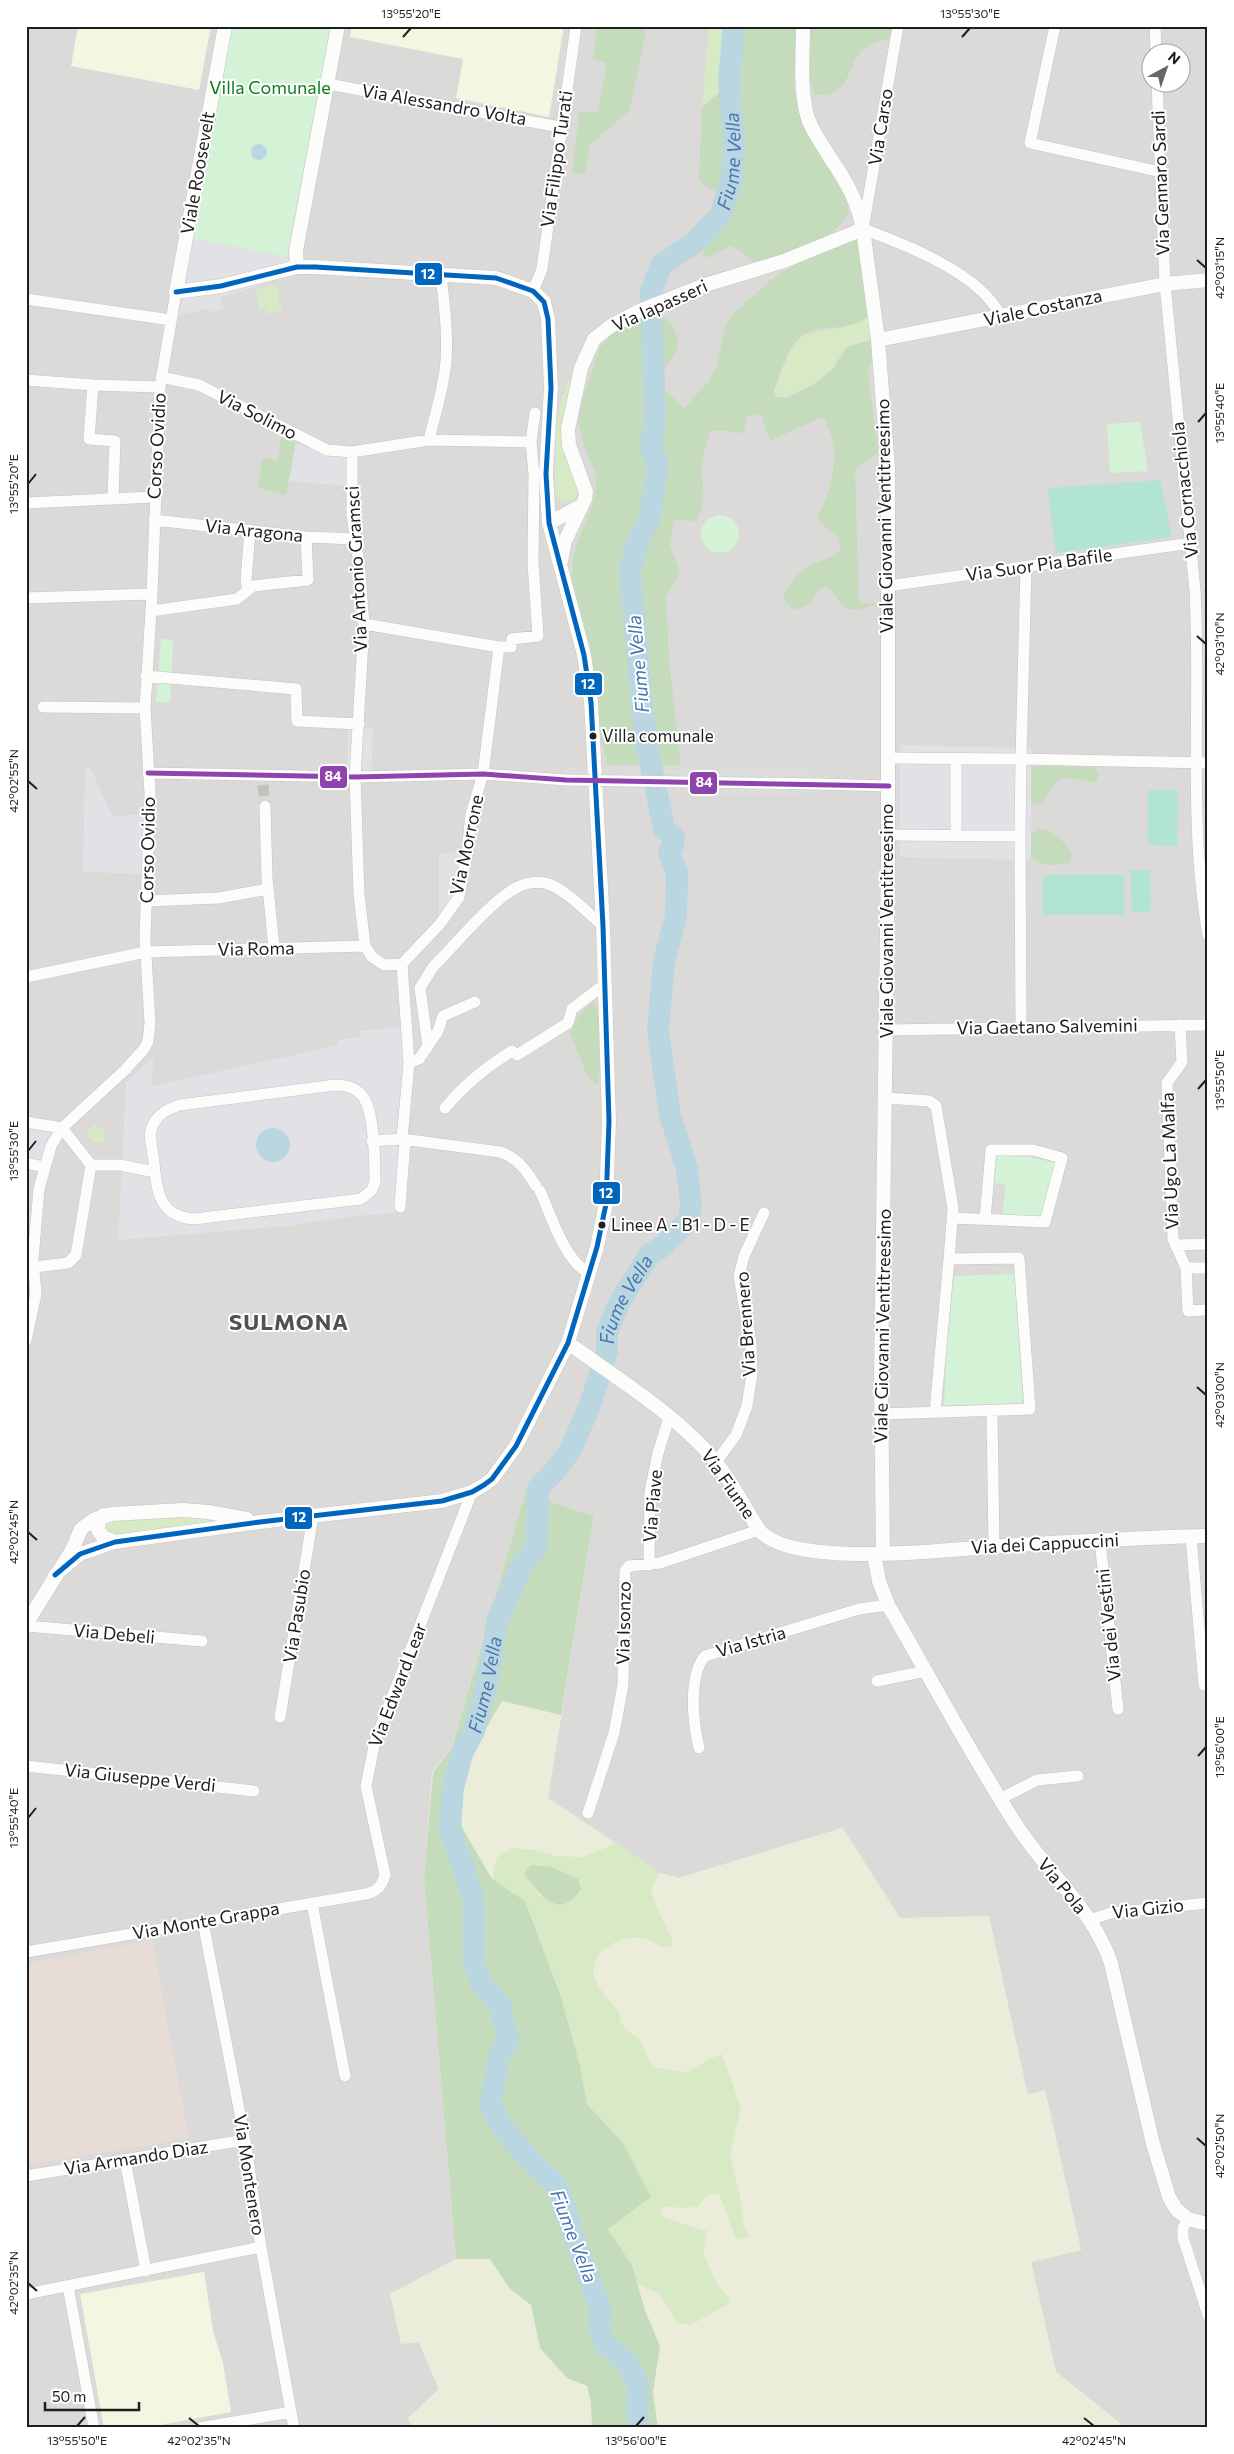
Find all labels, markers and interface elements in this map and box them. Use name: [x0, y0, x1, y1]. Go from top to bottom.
text: 13°55'20"E: [381, 6, 441, 20]
text: 13°55'30"E: [940, 6, 1000, 20]
north arrow: [1142, 42, 1192, 92]
text: N: [1165, 48, 1184, 68]
park label: Villa Comunale: [209, 76, 331, 98]
street label: Via Alessandro Volta: [360, 79, 528, 129]
street label: Via Carso: [863, 87, 897, 167]
street label: Via Filippo Turati: [536, 89, 577, 229]
street label: Viale Roosevelt: [175, 110, 219, 236]
street label: Via Gennaro Sardi: [1146, 110, 1174, 256]
water label: Fiume Vella: [711, 112, 745, 212]
text: 42°03'15"N: [1212, 237, 1226, 299]
line badge: 12: [414, 262, 443, 286]
text: 12: [421, 265, 435, 282]
street label: Via Iapasseri: [609, 274, 711, 336]
street label: Viale Costanza: [982, 284, 1104, 330]
text: 13°55'40"E: [1212, 383, 1226, 443]
street label: Via Solimo: [214, 385, 301, 444]
street label: Corso Ovidio: [142, 392, 170, 500]
street label: Viale Giovanni Ventitreesimo: [871, 398, 897, 634]
street label: Via Cornacchiola: [1166, 421, 1202, 560]
text: 13°55'20"E: [6, 454, 20, 514]
street label: Via Antonio Gramsci: [341, 485, 371, 653]
street label: Via Aragona: [204, 514, 304, 546]
street label: Via Suor Pia Bafile: [964, 543, 1113, 585]
text: 42°03'10"N: [1212, 613, 1226, 675]
water label: Fiume Vella: [622, 614, 653, 714]
line badge: 12: [574, 672, 603, 696]
text: 12: [581, 675, 595, 692]
place label: Villa comunale: [602, 725, 714, 746]
marker: Villa comunale: [588, 731, 598, 741]
text: 42°02'55"N: [6, 749, 20, 813]
line badge: 84: [319, 765, 348, 789]
text: 84: [324, 767, 342, 784]
line badge: 84: [689, 771, 718, 795]
text: 84: [695, 773, 713, 790]
street label: Via Morrone: [445, 792, 487, 897]
street label: Corso Ovidio: [135, 796, 159, 904]
street label: Viale Giovanni Ventitreesimo: [875, 804, 897, 1038]
street label: Via Roma: [217, 936, 295, 960]
street label: Via Gaetano Salvemini: [956, 1013, 1138, 1039]
text: 13°55'50"E: [1212, 1050, 1226, 1110]
street label: Via Ugo La Malfa: [1156, 1092, 1182, 1230]
text: 13°55'30"E: [6, 1121, 20, 1181]
line badge: 12: [592, 1181, 621, 1205]
text: 12: [599, 1184, 613, 1201]
street label: Viale Giovanni Ventitreesimo: [869, 1208, 895, 1444]
place label: Linee A - B1 - D - E: [611, 1214, 750, 1235]
marker: Linee A - B1 - D - E: [597, 1220, 607, 1230]
water label: Fiume Vella: [595, 1250, 657, 1344]
street label: Via Brennero: [730, 1271, 760, 1378]
district label: SULMONA: [229, 1308, 349, 1335]
text: 42°03'00"N: [1212, 1362, 1226, 1428]
street label: Via Fiume: [697, 1444, 761, 1523]
street label: Via Piave: [638, 1468, 666, 1543]
text: 42°02'45"N: [6, 1500, 20, 1564]
line badge: 12: [284, 1506, 313, 1530]
text: 12: [292, 1508, 306, 1525]
street label: Via dei Cappuccini: [970, 1528, 1120, 1558]
street label: Via Pasubio: [278, 1567, 314, 1664]
street label: Via dei Vestini: [1091, 1568, 1125, 1683]
street label: Via Isonzo: [611, 1581, 635, 1665]
street label: Via Debeli: [72, 1618, 156, 1648]
street label: Via Edward Lear: [363, 1619, 431, 1750]
street label: Via Istria: [713, 1621, 788, 1661]
water label: Fiume Vella: [462, 1634, 506, 1735]
text: 13°56'00"E: [1212, 1716, 1226, 1778]
street label: Via Giuseppe Verdi: [63, 1758, 217, 1796]
text: 13°55'40"E: [6, 1788, 20, 1848]
street label: Via Pola: [1034, 1853, 1092, 1918]
street label: Via Gizio: [1111, 1893, 1185, 1923]
street label: Via Monte Grappa: [131, 1896, 281, 1944]
street label: Via Montenero: [230, 2113, 270, 2237]
text: 42°02'50"N: [1212, 2114, 1226, 2178]
street label: Via Armando Diaz: [62, 2135, 210, 2179]
water label: Fiume Vella: [546, 2186, 603, 2286]
text: 42°02'35"N: [6, 2251, 20, 2315]
scale bar: [45, 2379, 139, 2411]
text: 50 m: [52, 2387, 86, 2405]
text: 13°55'50"E: [47, 2433, 107, 2447]
text: 42°02'35"N: [167, 2433, 231, 2447]
text: 13°56'00"E: [605, 2433, 667, 2447]
text: 42°02'45"N: [1062, 2433, 1126, 2447]

